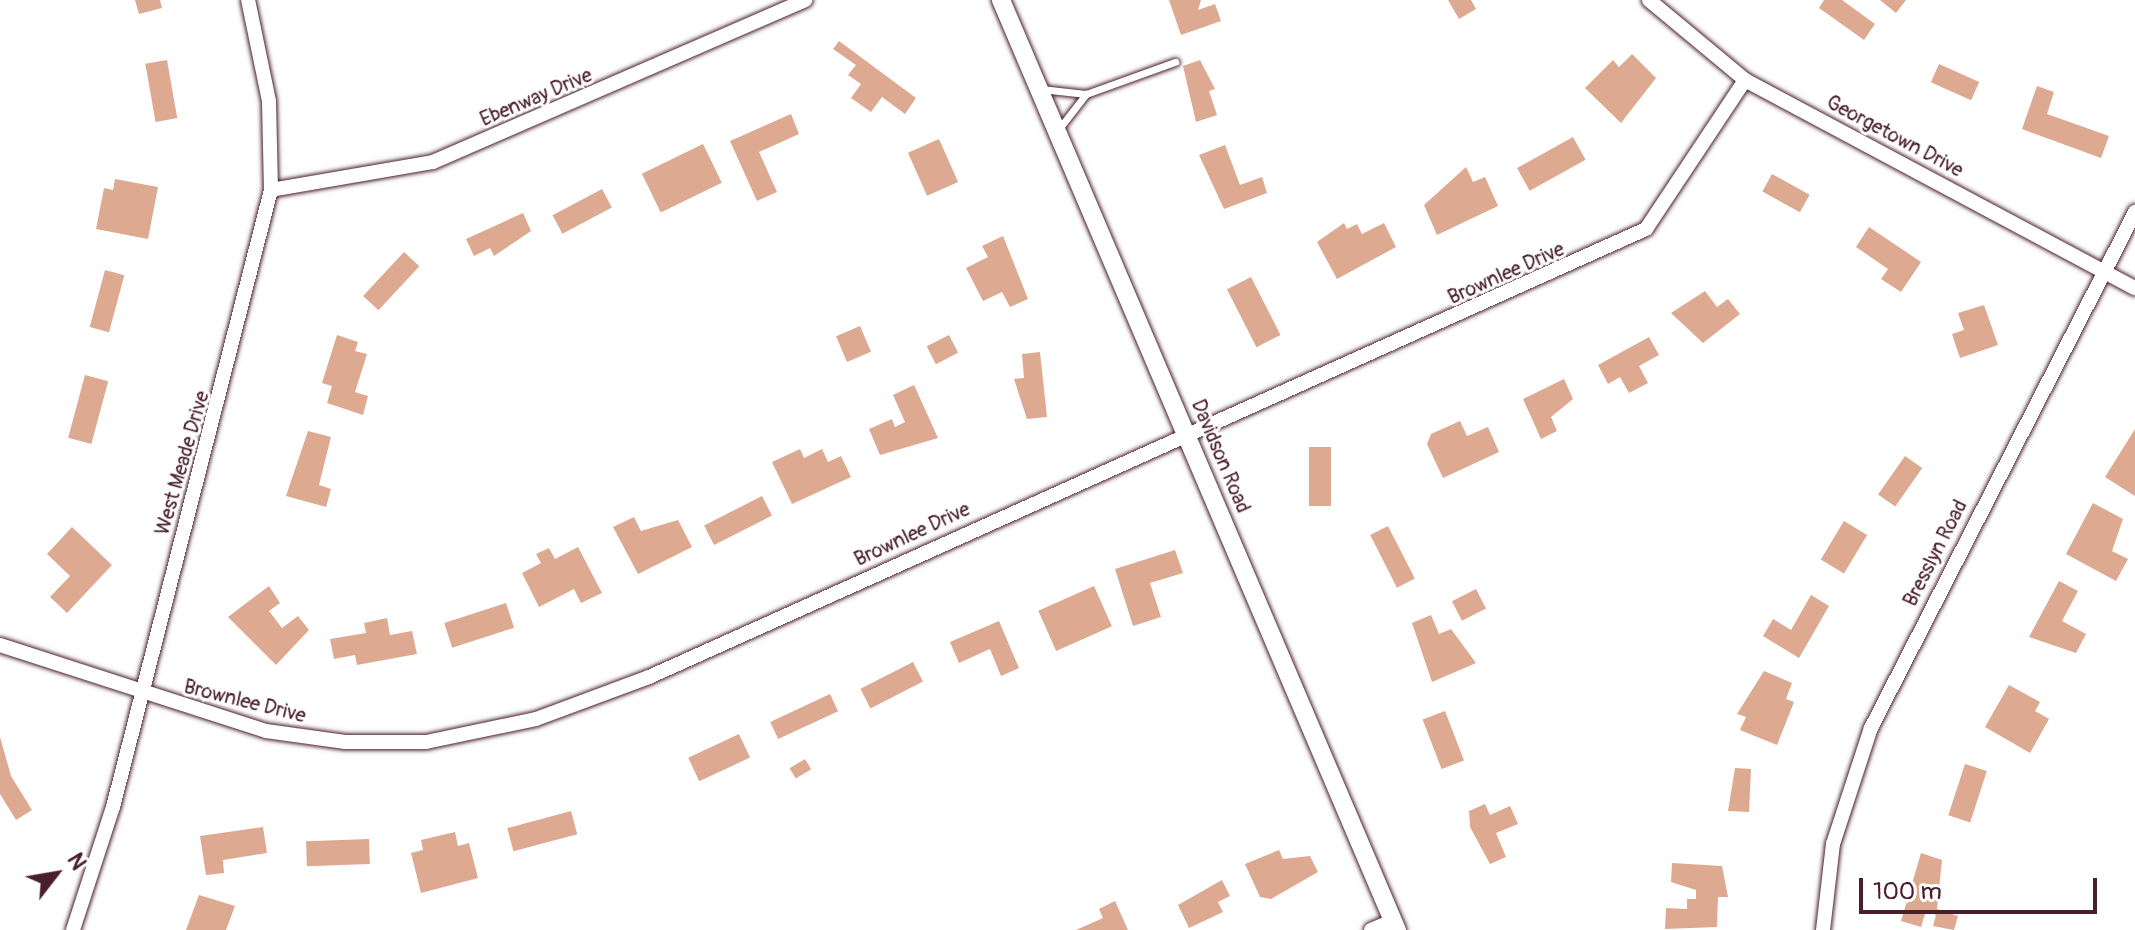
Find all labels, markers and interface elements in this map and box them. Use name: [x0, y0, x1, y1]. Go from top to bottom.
street label: Ebenway Drive: [476, 63, 596, 131]
street label: Georgetown Drive: [1823, 90, 1967, 182]
street label: Brownlee Drive: [1444, 237, 1568, 309]
street label: West Meade Drive: [150, 388, 214, 538]
street label: Davidson Road: [1186, 396, 1256, 516]
street label: Bresslyn Road: [1898, 496, 1972, 610]
street label: Brownlee Drive: [850, 497, 974, 571]
street label: Brownlee Drive: [181, 674, 309, 728]
north arrow: [16, 834, 96, 914]
text: N: [61, 848, 92, 875]
scale bar: [1863, 862, 2101, 912]
text: 100 m: [1873, 877, 1942, 906]

